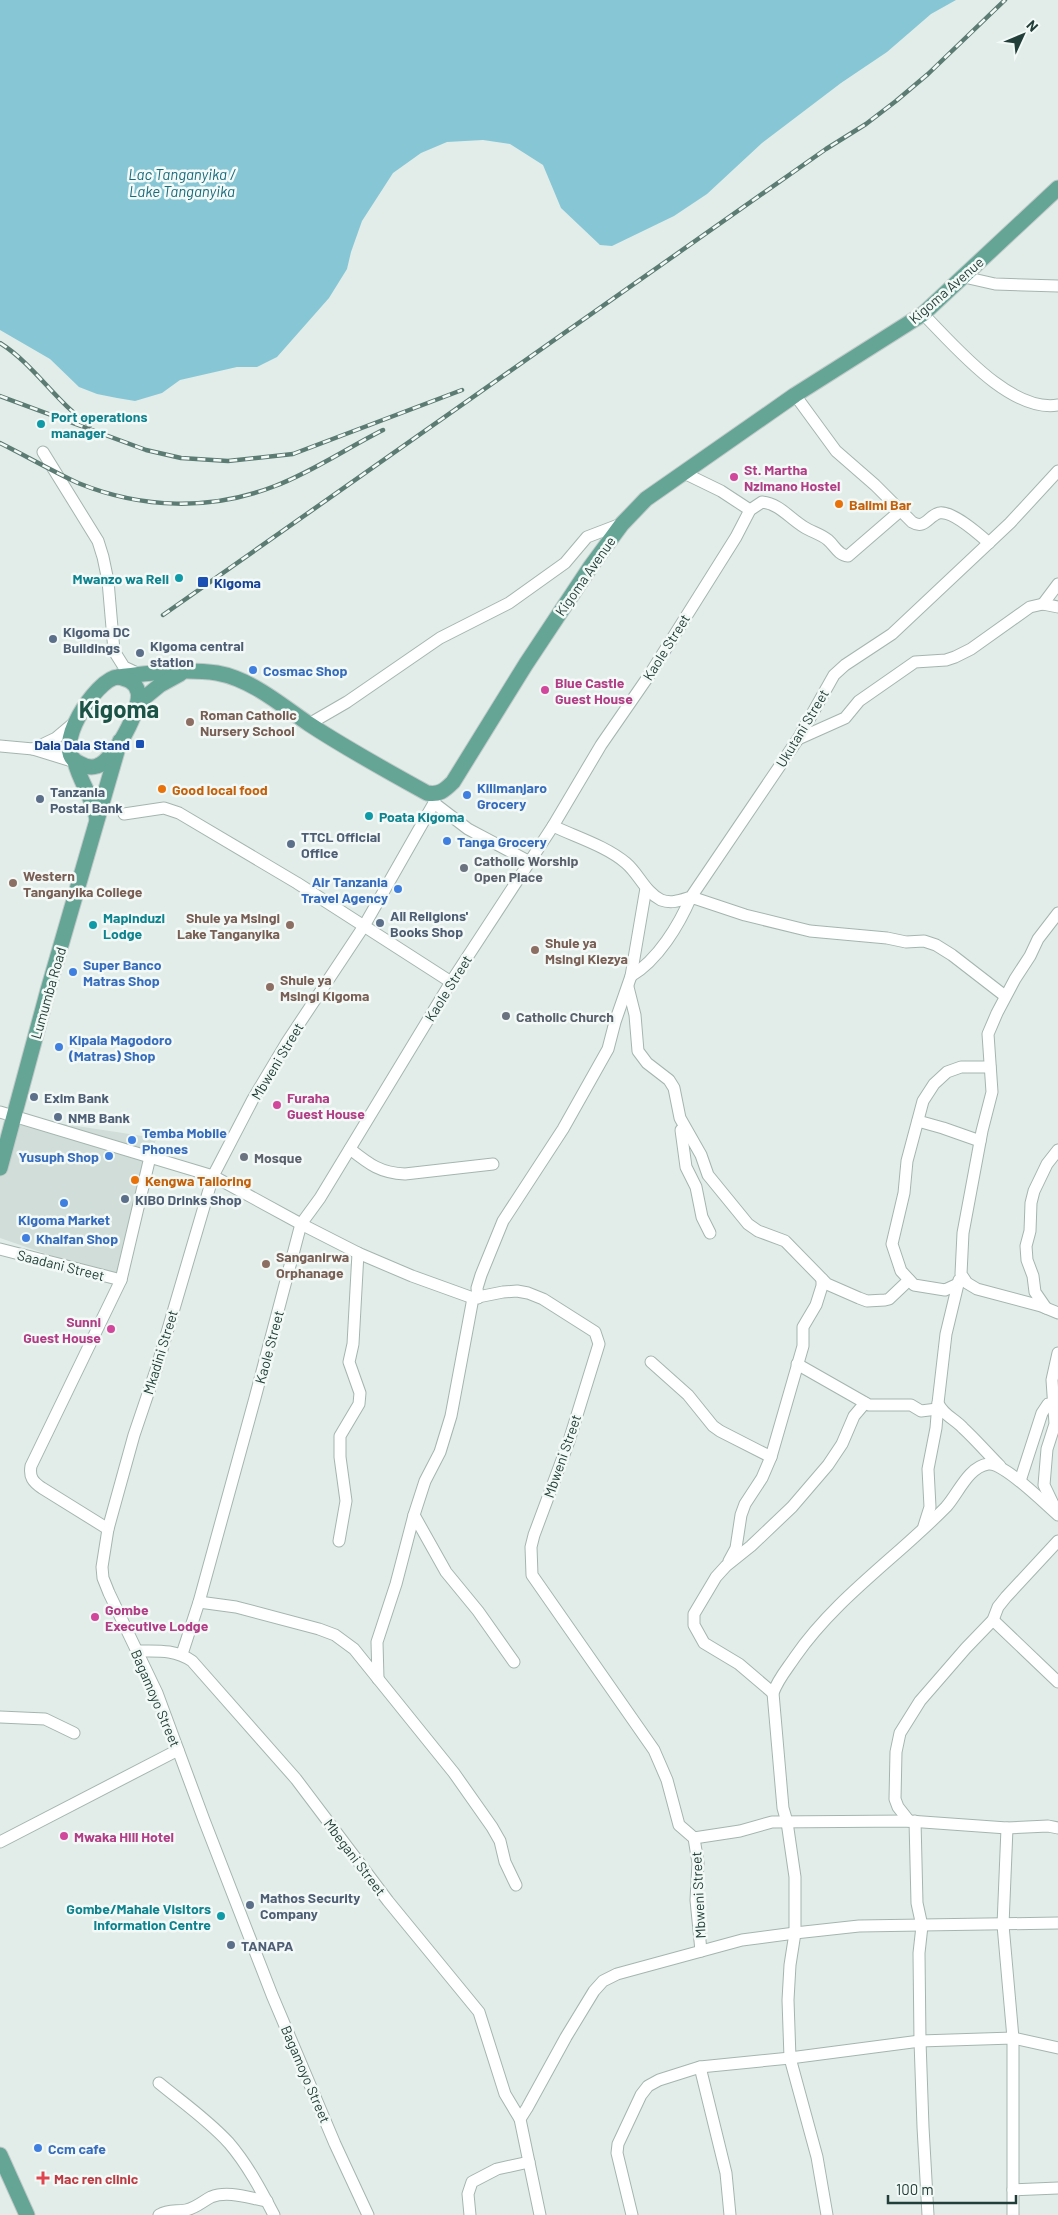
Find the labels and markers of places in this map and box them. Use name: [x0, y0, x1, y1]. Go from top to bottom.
place label: Port operations manager: [51, 408, 148, 441]
marker: Port operations manager: [35, 418, 47, 430]
place label: St. Martha Nzimano Hostel: [744, 461, 841, 494]
marker: St. Martha Nzimano Hostel: [728, 471, 740, 483]
place label: Balimi Bar: [849, 496, 912, 513]
marker: Balimi Bar: [833, 498, 845, 510]
place label: Mwanzo wa Reli: [72, 570, 169, 587]
marker: Mwanzo wa Reli: [173, 572, 185, 584]
place label: Kigoma: [214, 574, 261, 591]
marker: Kigoma: [196, 575, 210, 589]
place label: Kigoma DC Buildings: [63, 623, 130, 656]
marker: Kigoma DC Buildings: [47, 633, 59, 645]
place label: Kigoma central station: [150, 637, 244, 670]
marker: Kigoma central station: [134, 647, 146, 659]
place label: Cosmac Shop: [263, 662, 347, 679]
marker: Cosmac Shop: [247, 664, 259, 676]
place label: Blue Castle Guest House: [555, 674, 633, 707]
marker: Blue Castle Guest House: [539, 684, 551, 696]
place label: Roman Catholic Nursery School: [200, 706, 297, 739]
marker: Roman Catholic Nursery School: [184, 716, 196, 728]
place label: Dala Dala Stand: [34, 736, 130, 753]
marker: Dala Dala Stand: [134, 738, 146, 750]
place label: Kilimanjaro Grocery: [477, 779, 547, 812]
place label: Good local food: [172, 781, 268, 798]
place label: Tanzania Postal Bank: [50, 783, 123, 816]
marker: Good local food: [156, 783, 168, 795]
marker: Kilimanjaro Grocery: [461, 789, 473, 801]
marker: Tanzania Postal Bank: [34, 793, 46, 805]
place label: Poata Kigoma: [379, 808, 465, 825]
marker: Poata Kigoma: [363, 810, 375, 822]
place label: TTCL Official Office: [301, 828, 381, 861]
place label: Tanga Grocery: [457, 833, 547, 850]
marker: Tanga Grocery: [441, 835, 453, 847]
marker: TTCL Official Office: [285, 838, 297, 850]
place label: Catholic Worship Open Place: [474, 852, 578, 885]
marker: Catholic Worship Open Place: [458, 862, 470, 874]
place label: Western Tanganyika College: [23, 867, 143, 900]
place label: Air Tanzania Travel Agency: [301, 873, 388, 906]
marker: Western Tanganyika College: [7, 877, 19, 889]
marker: Air Tanzania Travel Agency: [392, 883, 404, 895]
place label: All Religions' Books Shop: [390, 907, 469, 940]
place label: Mapinduzi Lodge: [103, 909, 165, 942]
place label: Shule ya Msingi Lake Tanganyika: [177, 909, 280, 942]
marker: All Religions' Books Shop: [374, 917, 386, 929]
marker: Mapinduzi Lodge: [87, 919, 99, 931]
marker: Shule ya Msingi Lake Tanganyika: [284, 919, 296, 931]
place label: Shule ya Msingi Kiezya: [545, 934, 628, 967]
marker: Shule ya Msingi Kiezya: [529, 944, 541, 956]
place label: Super Banco Matras Shop: [83, 956, 162, 989]
marker: Super Banco Matras Shop: [67, 966, 79, 978]
place label: Shule ya Msingi Kigoma: [280, 971, 369, 1004]
marker: Shule ya Msingi Kigoma: [264, 981, 276, 993]
place label: Catholic Church: [516, 1008, 614, 1025]
marker: Catholic Church: [500, 1010, 512, 1022]
place label: Kipala Magodoro (Matras) Shop: [68, 1031, 172, 1064]
marker: Kipala Magodoro (Matras) Shop: [53, 1041, 65, 1053]
place label: Exim Bank: [44, 1089, 109, 1106]
place label: Furaha Guest House: [287, 1089, 365, 1122]
marker: Exim Bank: [28, 1091, 40, 1103]
marker: Furaha Guest House: [271, 1099, 283, 1111]
place label: NMB Bank: [68, 1109, 130, 1126]
marker: NMB Bank: [52, 1111, 64, 1123]
place label: Temba Mobile Phones: [142, 1124, 227, 1157]
marker: Temba Mobile Phones: [126, 1134, 138, 1146]
place label: Yusuph Shop: [19, 1148, 99, 1165]
place label: Mosque: [254, 1149, 302, 1166]
marker: Yusuph Shop: [103, 1150, 115, 1162]
marker: Mosque: [238, 1151, 250, 1163]
place label: Kengwa Tailoring: [145, 1172, 252, 1189]
marker: Kengwa Tailoring: [129, 1174, 141, 1186]
place label: KIBO Drinks Shop: [135, 1191, 242, 1208]
marker: KIBO Drinks Shop: [119, 1193, 131, 1205]
marker: Kigoma Market: [58, 1197, 70, 1209]
place label: Kigoma Market: [18, 1211, 110, 1228]
place label: Khalfan Shop: [36, 1230, 118, 1247]
marker: Khalfan Shop: [20, 1232, 32, 1244]
place label: Sanganirwa Orphanage: [276, 1248, 349, 1281]
marker: Sanganirwa Orphanage: [260, 1258, 272, 1270]
place label: Sunni Guest House: [23, 1313, 101, 1346]
marker: Sunni Guest House: [105, 1323, 117, 1335]
place label: Gombe Executive Lodge: [105, 1601, 209, 1634]
marker: Gombe Executive Lodge: [89, 1611, 101, 1623]
place label: Mwaka Hill Hotel: [74, 1828, 174, 1845]
marker: Mwaka Hill Hotel: [58, 1830, 70, 1842]
place label: Mathos Security Company: [260, 1889, 360, 1922]
marker: Mathos Security Company: [244, 1899, 256, 1911]
place label: Gombe/Mahale Visitors Information Centre: [66, 1900, 211, 1933]
marker: Gombe/Mahale Visitors Information Centre: [215, 1910, 227, 1922]
place label: TANAPA: [241, 1937, 294, 1954]
marker: TANAPA: [225, 1939, 237, 1951]
place label: Ccm cafe: [48, 2140, 106, 2157]
marker: Ccm cafe: [32, 2142, 44, 2154]
place label: Mac ren clinic: [54, 2170, 139, 2187]
marker: Mac ren clinic: [36, 2171, 50, 2185]

